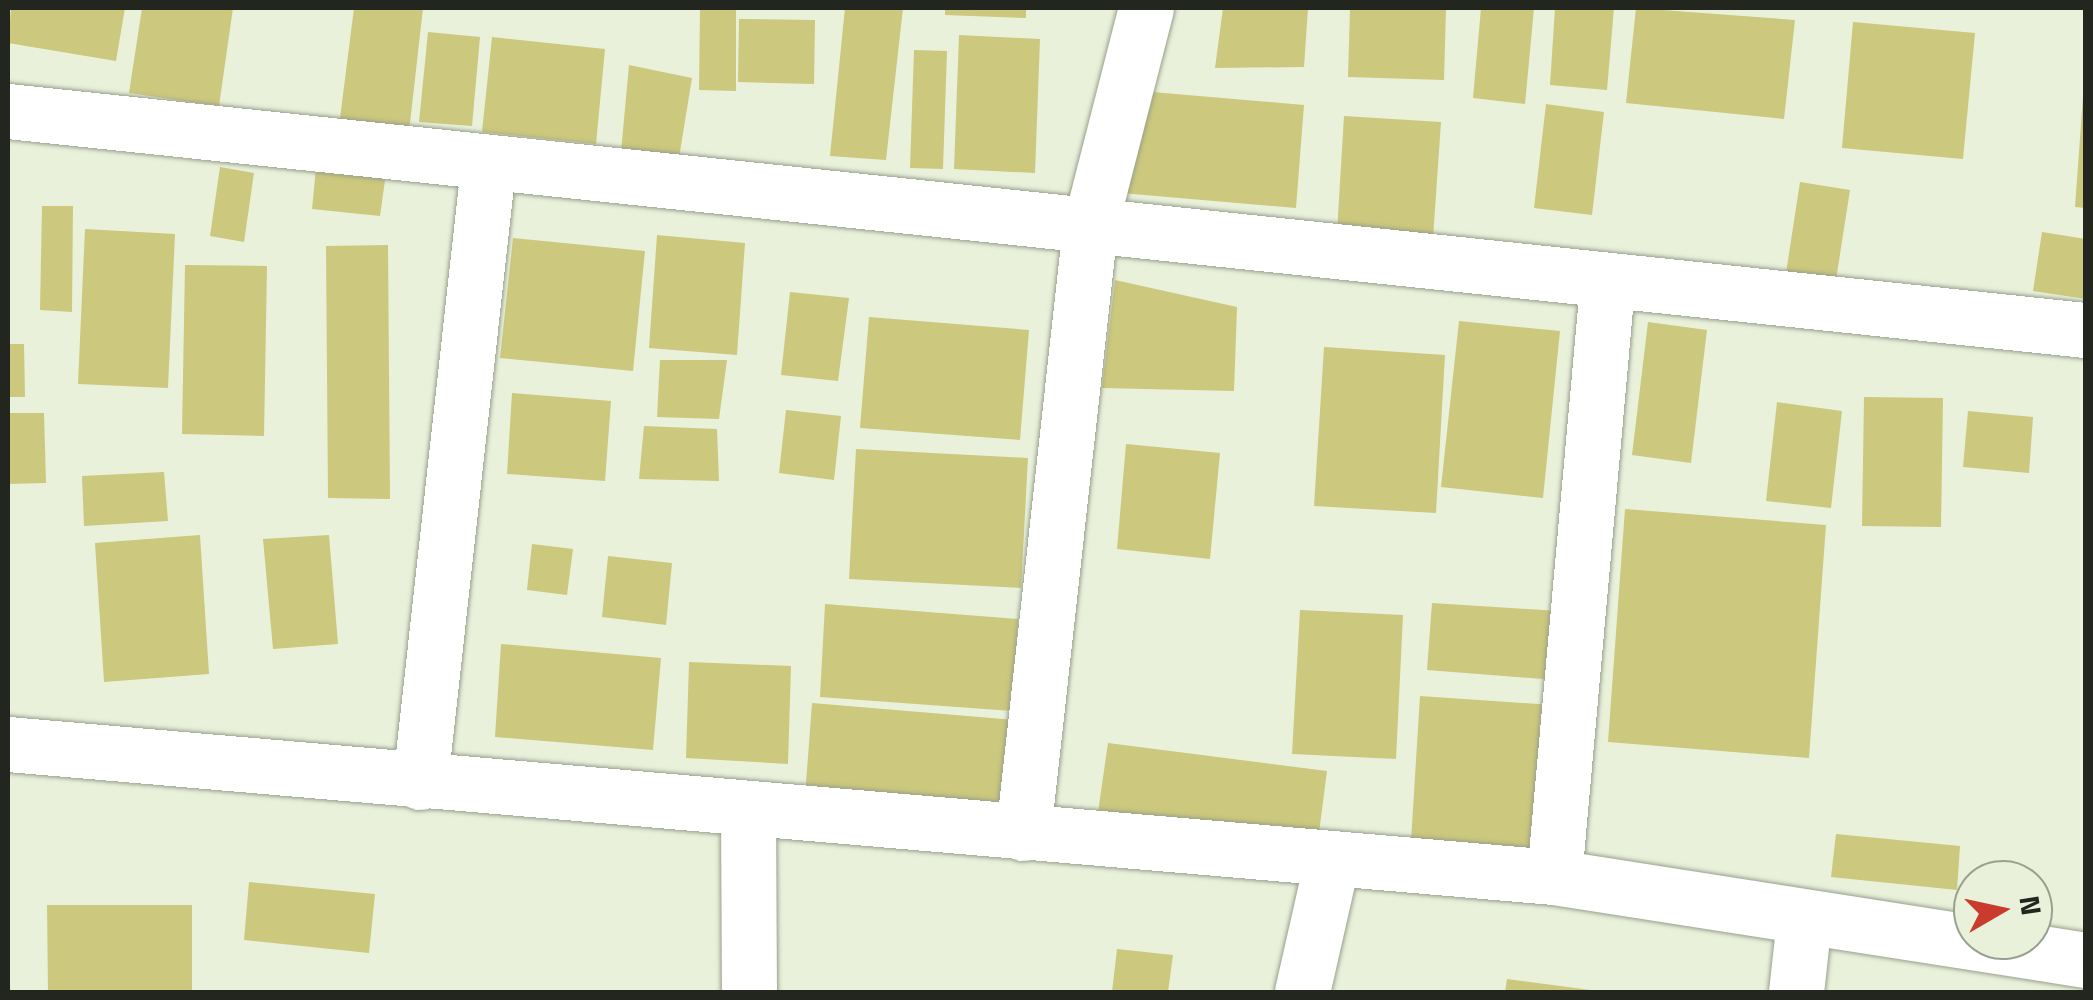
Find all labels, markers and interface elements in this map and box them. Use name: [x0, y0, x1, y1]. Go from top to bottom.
north arrow: [1953, 860, 2053, 960]
text: N: [2008, 893, 2054, 918]

